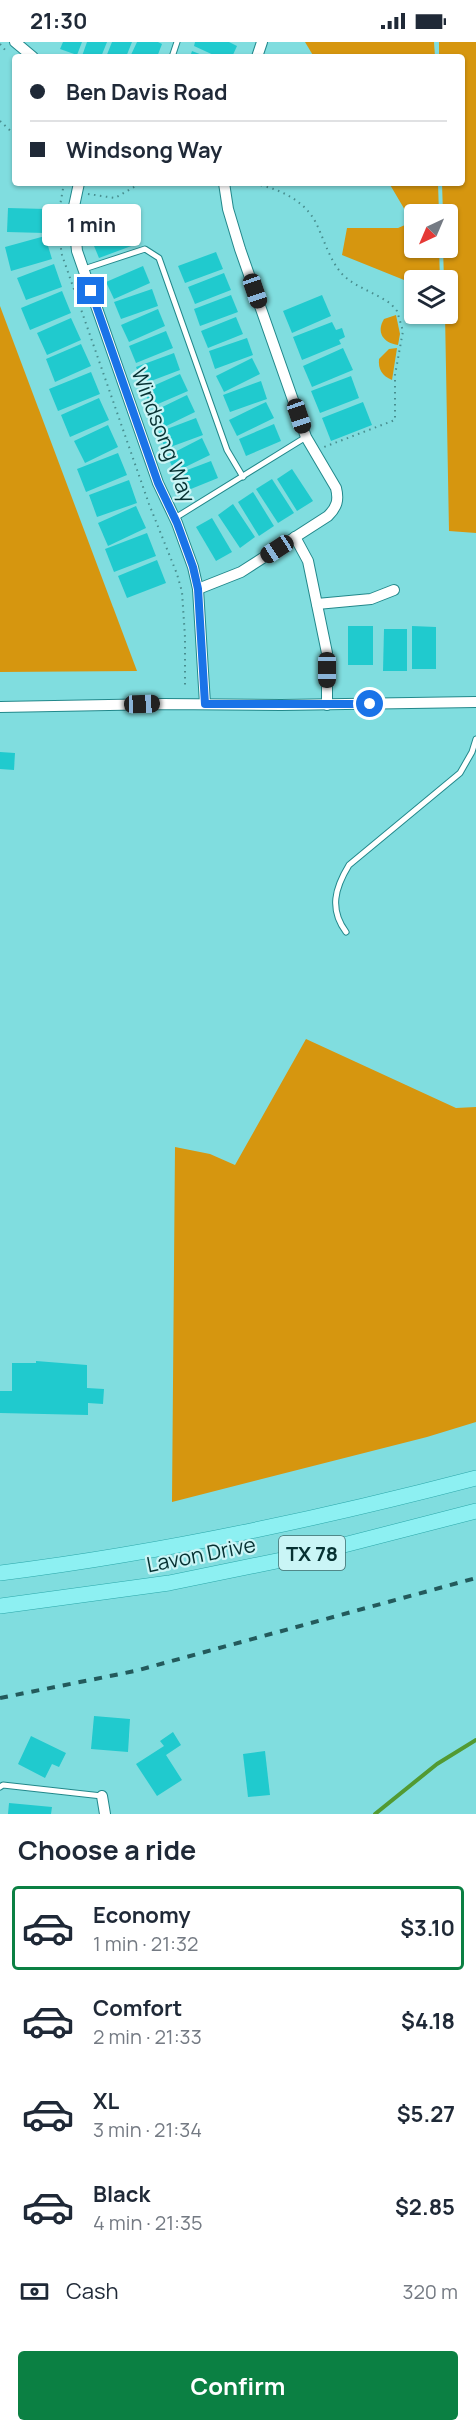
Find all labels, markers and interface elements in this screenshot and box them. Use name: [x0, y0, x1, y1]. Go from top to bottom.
text: 21:30: [30, 6, 88, 36]
text: Ben Davis Road: [66, 77, 228, 107]
text: Windsong Way: [66, 135, 222, 165]
callout: 1 min: [42, 204, 140, 246]
north arrow: [404, 204, 458, 258]
map controls: [404, 204, 458, 324]
text: 1 min: [67, 211, 116, 238]
button: layers: [404, 270, 458, 324]
car: [241, 271, 269, 311]
route end: [77, 277, 104, 304]
street label: Windsong Way: [125, 364, 203, 506]
car: [285, 396, 313, 436]
car: [257, 532, 297, 566]
car: [318, 652, 336, 688]
route start: [356, 690, 383, 717]
car: [124, 694, 160, 714]
street label: Lavon Drive: [144, 1530, 258, 1578]
road number: TX 78: [279, 1536, 345, 1570]
text: Choose a ride: [18, 1831, 196, 1868]
text: Economy: [93, 1900, 191, 1930]
icon: car: [21, 1901, 75, 1955]
text: $3.10: [400, 1913, 455, 1943]
text: 1 min · 21:32: [93, 1930, 198, 1957]
text: Comfort: [93, 1993, 182, 2023]
icon: car: [21, 1994, 75, 2048]
text: $4.18: [401, 2006, 455, 2036]
text: 2 min · 21:33: [93, 2023, 202, 2050]
text: XL: [93, 2086, 119, 2116]
icon: car: [21, 2087, 75, 2141]
text: $5.27: [397, 2099, 455, 2129]
text: 3 min · 21:34: [93, 2116, 202, 2143]
text: Black: [93, 2179, 150, 2209]
icon: car: [21, 2180, 75, 2234]
text: $2.85: [395, 2192, 455, 2222]
text: 4 min · 21:35: [93, 2209, 203, 2236]
icon: cash: [18, 2275, 51, 2308]
text: Cash: [66, 2276, 119, 2306]
text: 320 m: [402, 2278, 458, 2305]
button: Confirm: [18, 2351, 458, 2420]

